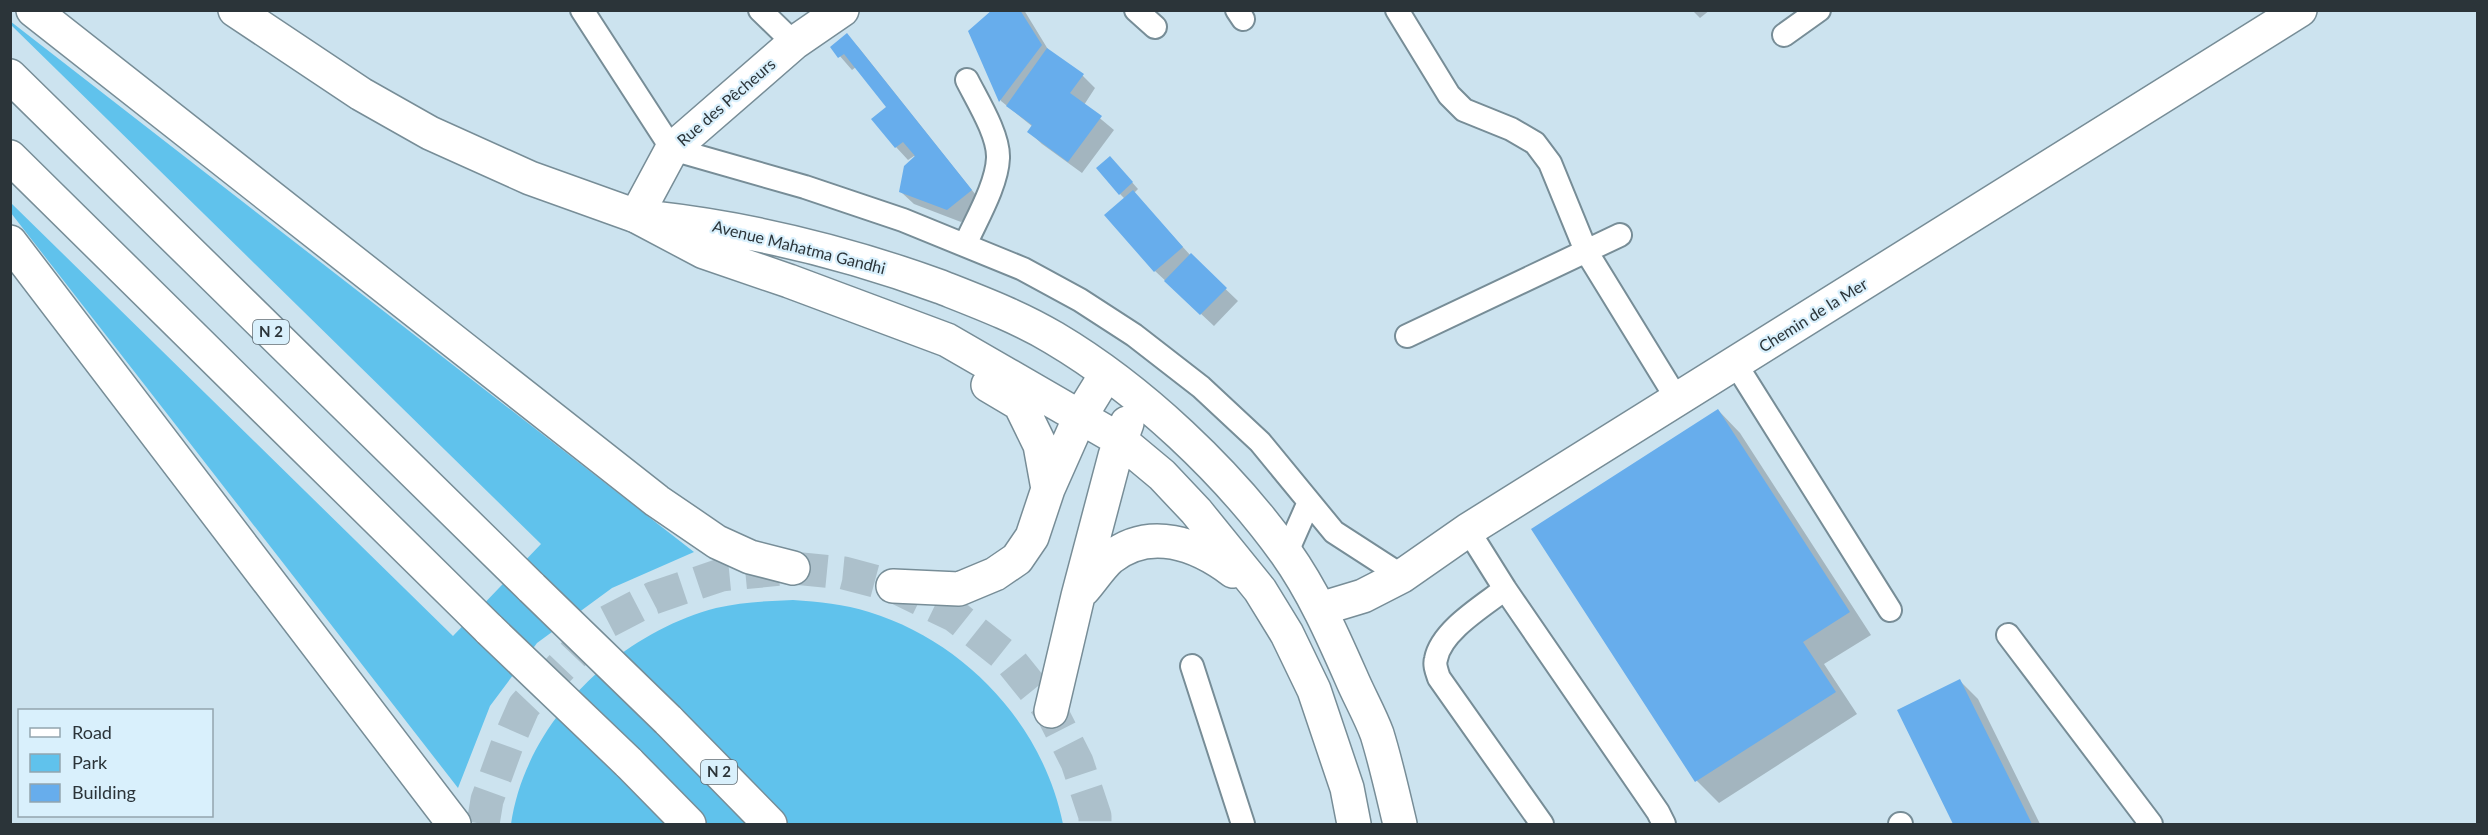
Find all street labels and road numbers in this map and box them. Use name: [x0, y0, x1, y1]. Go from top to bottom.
street label: Rue des Pêcheurs: [673, 54, 779, 149]
street label: Avenue Mahatma Gandhi: [711, 216, 888, 277]
street label: Chemin de la Mer: [1755, 273, 1871, 356]
road number: N 2: [253, 320, 289, 344]
road number: N 2: [701, 760, 737, 784]

